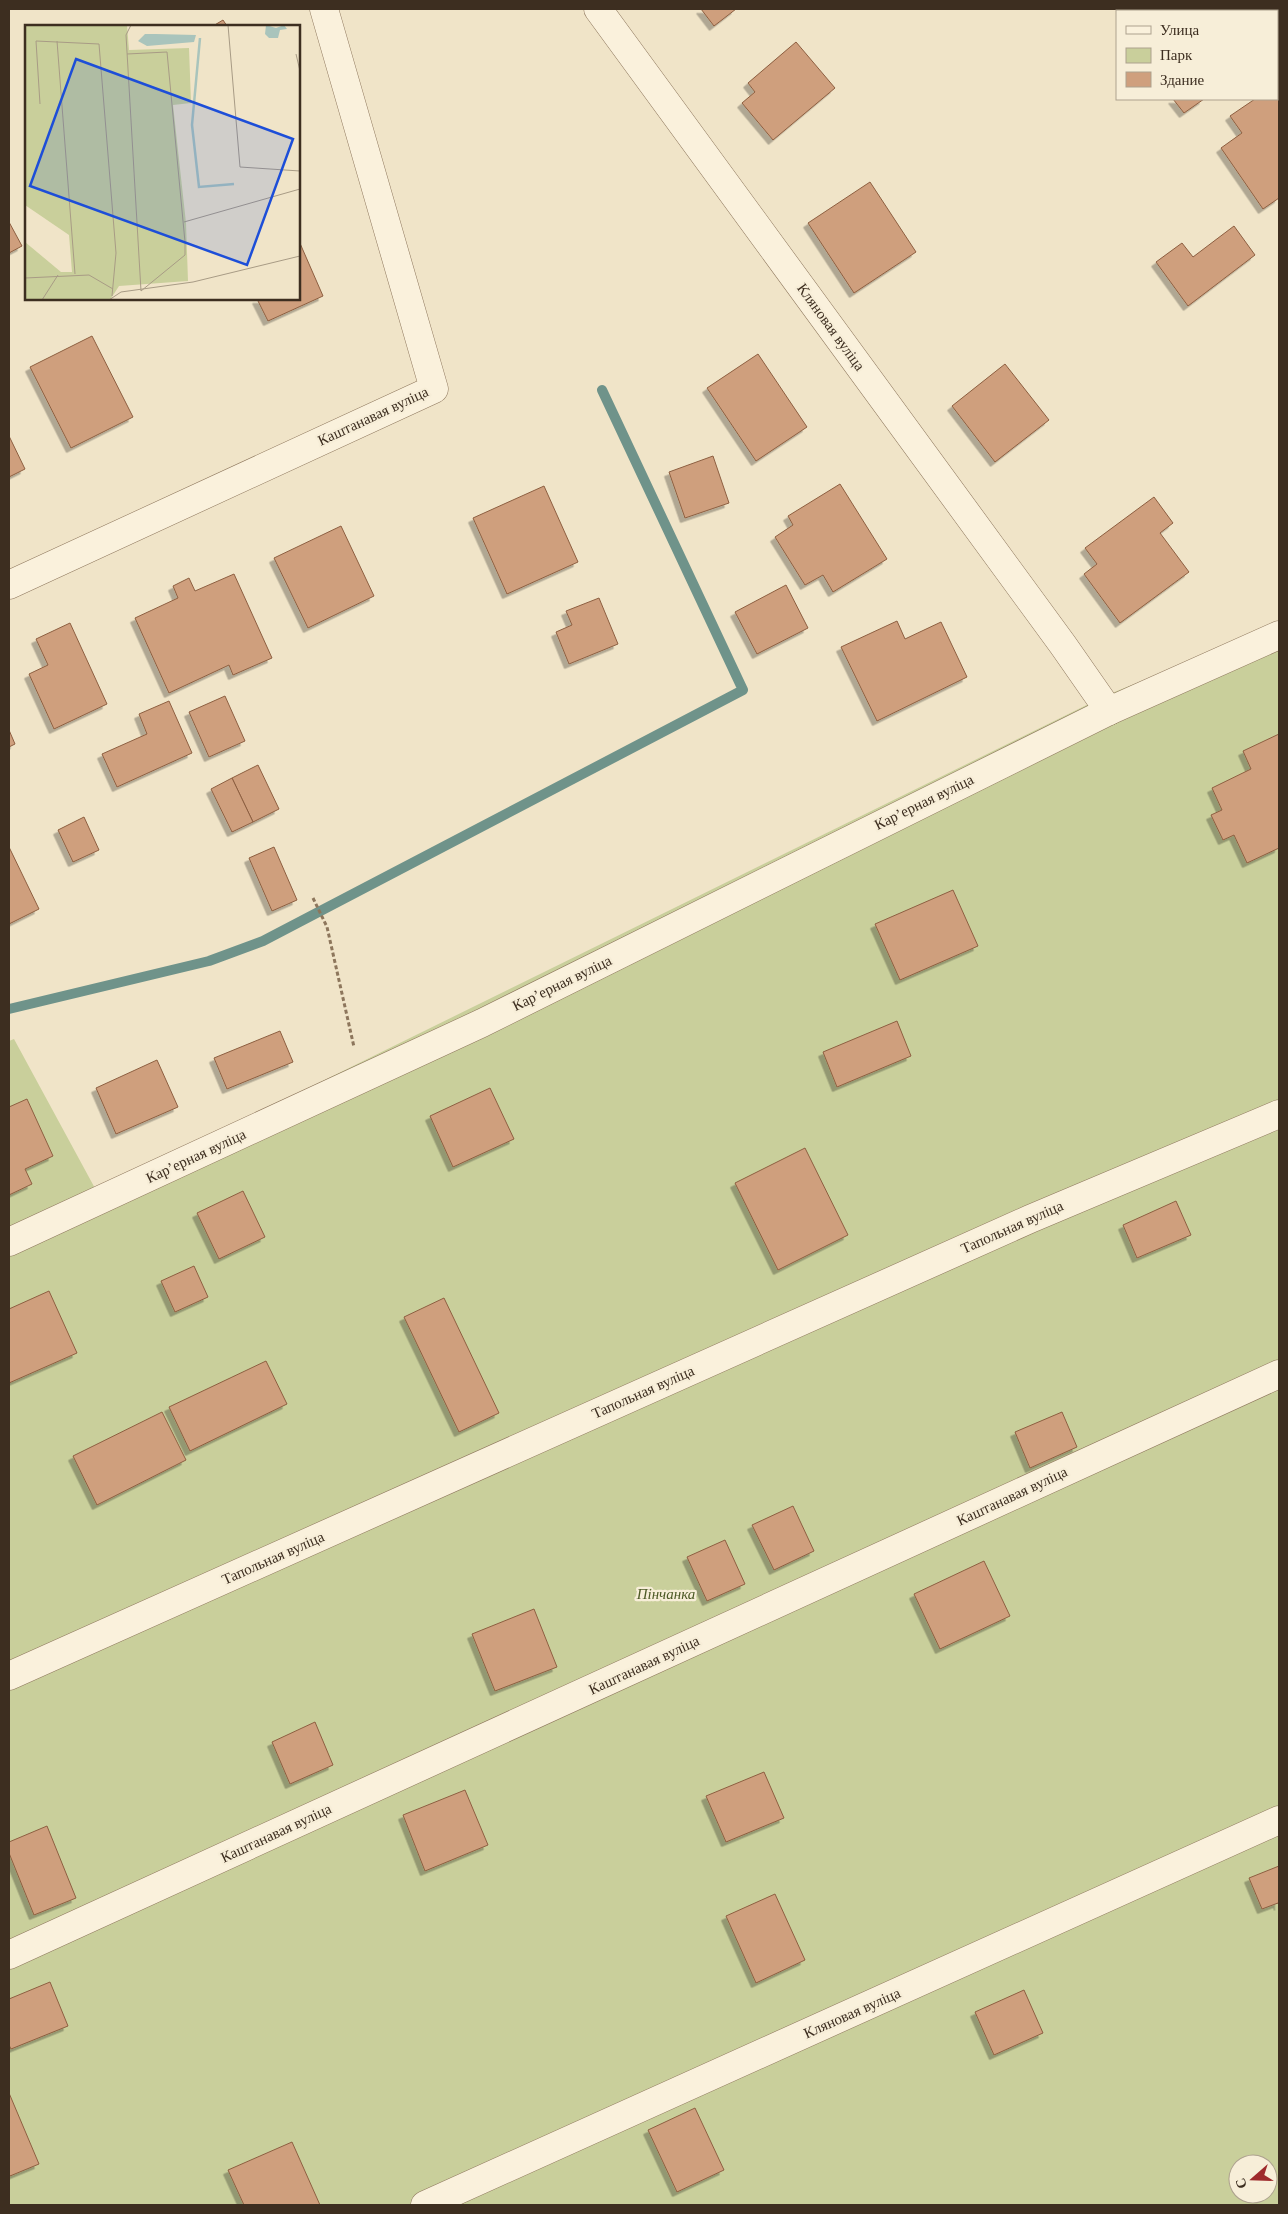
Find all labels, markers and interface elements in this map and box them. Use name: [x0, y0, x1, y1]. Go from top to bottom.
legend: [1116, 10, 1278, 100]
text: Улица: [1160, 22, 1199, 38]
inset map: [25, 25, 300, 300]
text: Парк: [1160, 47, 1193, 63]
text: Здание: [1160, 72, 1204, 88]
street label: Кляновая вуліца: [794, 280, 868, 374]
street label: Каштанавая вуліца: [315, 383, 431, 449]
street label: Карʼерная вуліца: [872, 771, 976, 833]
street label: Карʼерная вуліца: [510, 952, 614, 1014]
street label: Карʼерная вуліца: [144, 1126, 249, 1186]
street label: Тапольная вуліца: [959, 1197, 1066, 1257]
street label: Тапольная вуліца: [590, 1362, 697, 1422]
street label: Каштанавая вуліца: [954, 1463, 1070, 1529]
street label: Тапольная вуліца: [220, 1528, 327, 1588]
park label: Пінчанка: [636, 1586, 695, 1602]
street label: Каштанавая вуліца: [586, 1632, 702, 1698]
street label: Каштанавая вуліца: [218, 1800, 334, 1866]
street label: Кляновая вуліца: [801, 1984, 903, 2041]
north arrow: [1228, 2154, 1278, 2204]
text: С: [1232, 2176, 1250, 2191]

